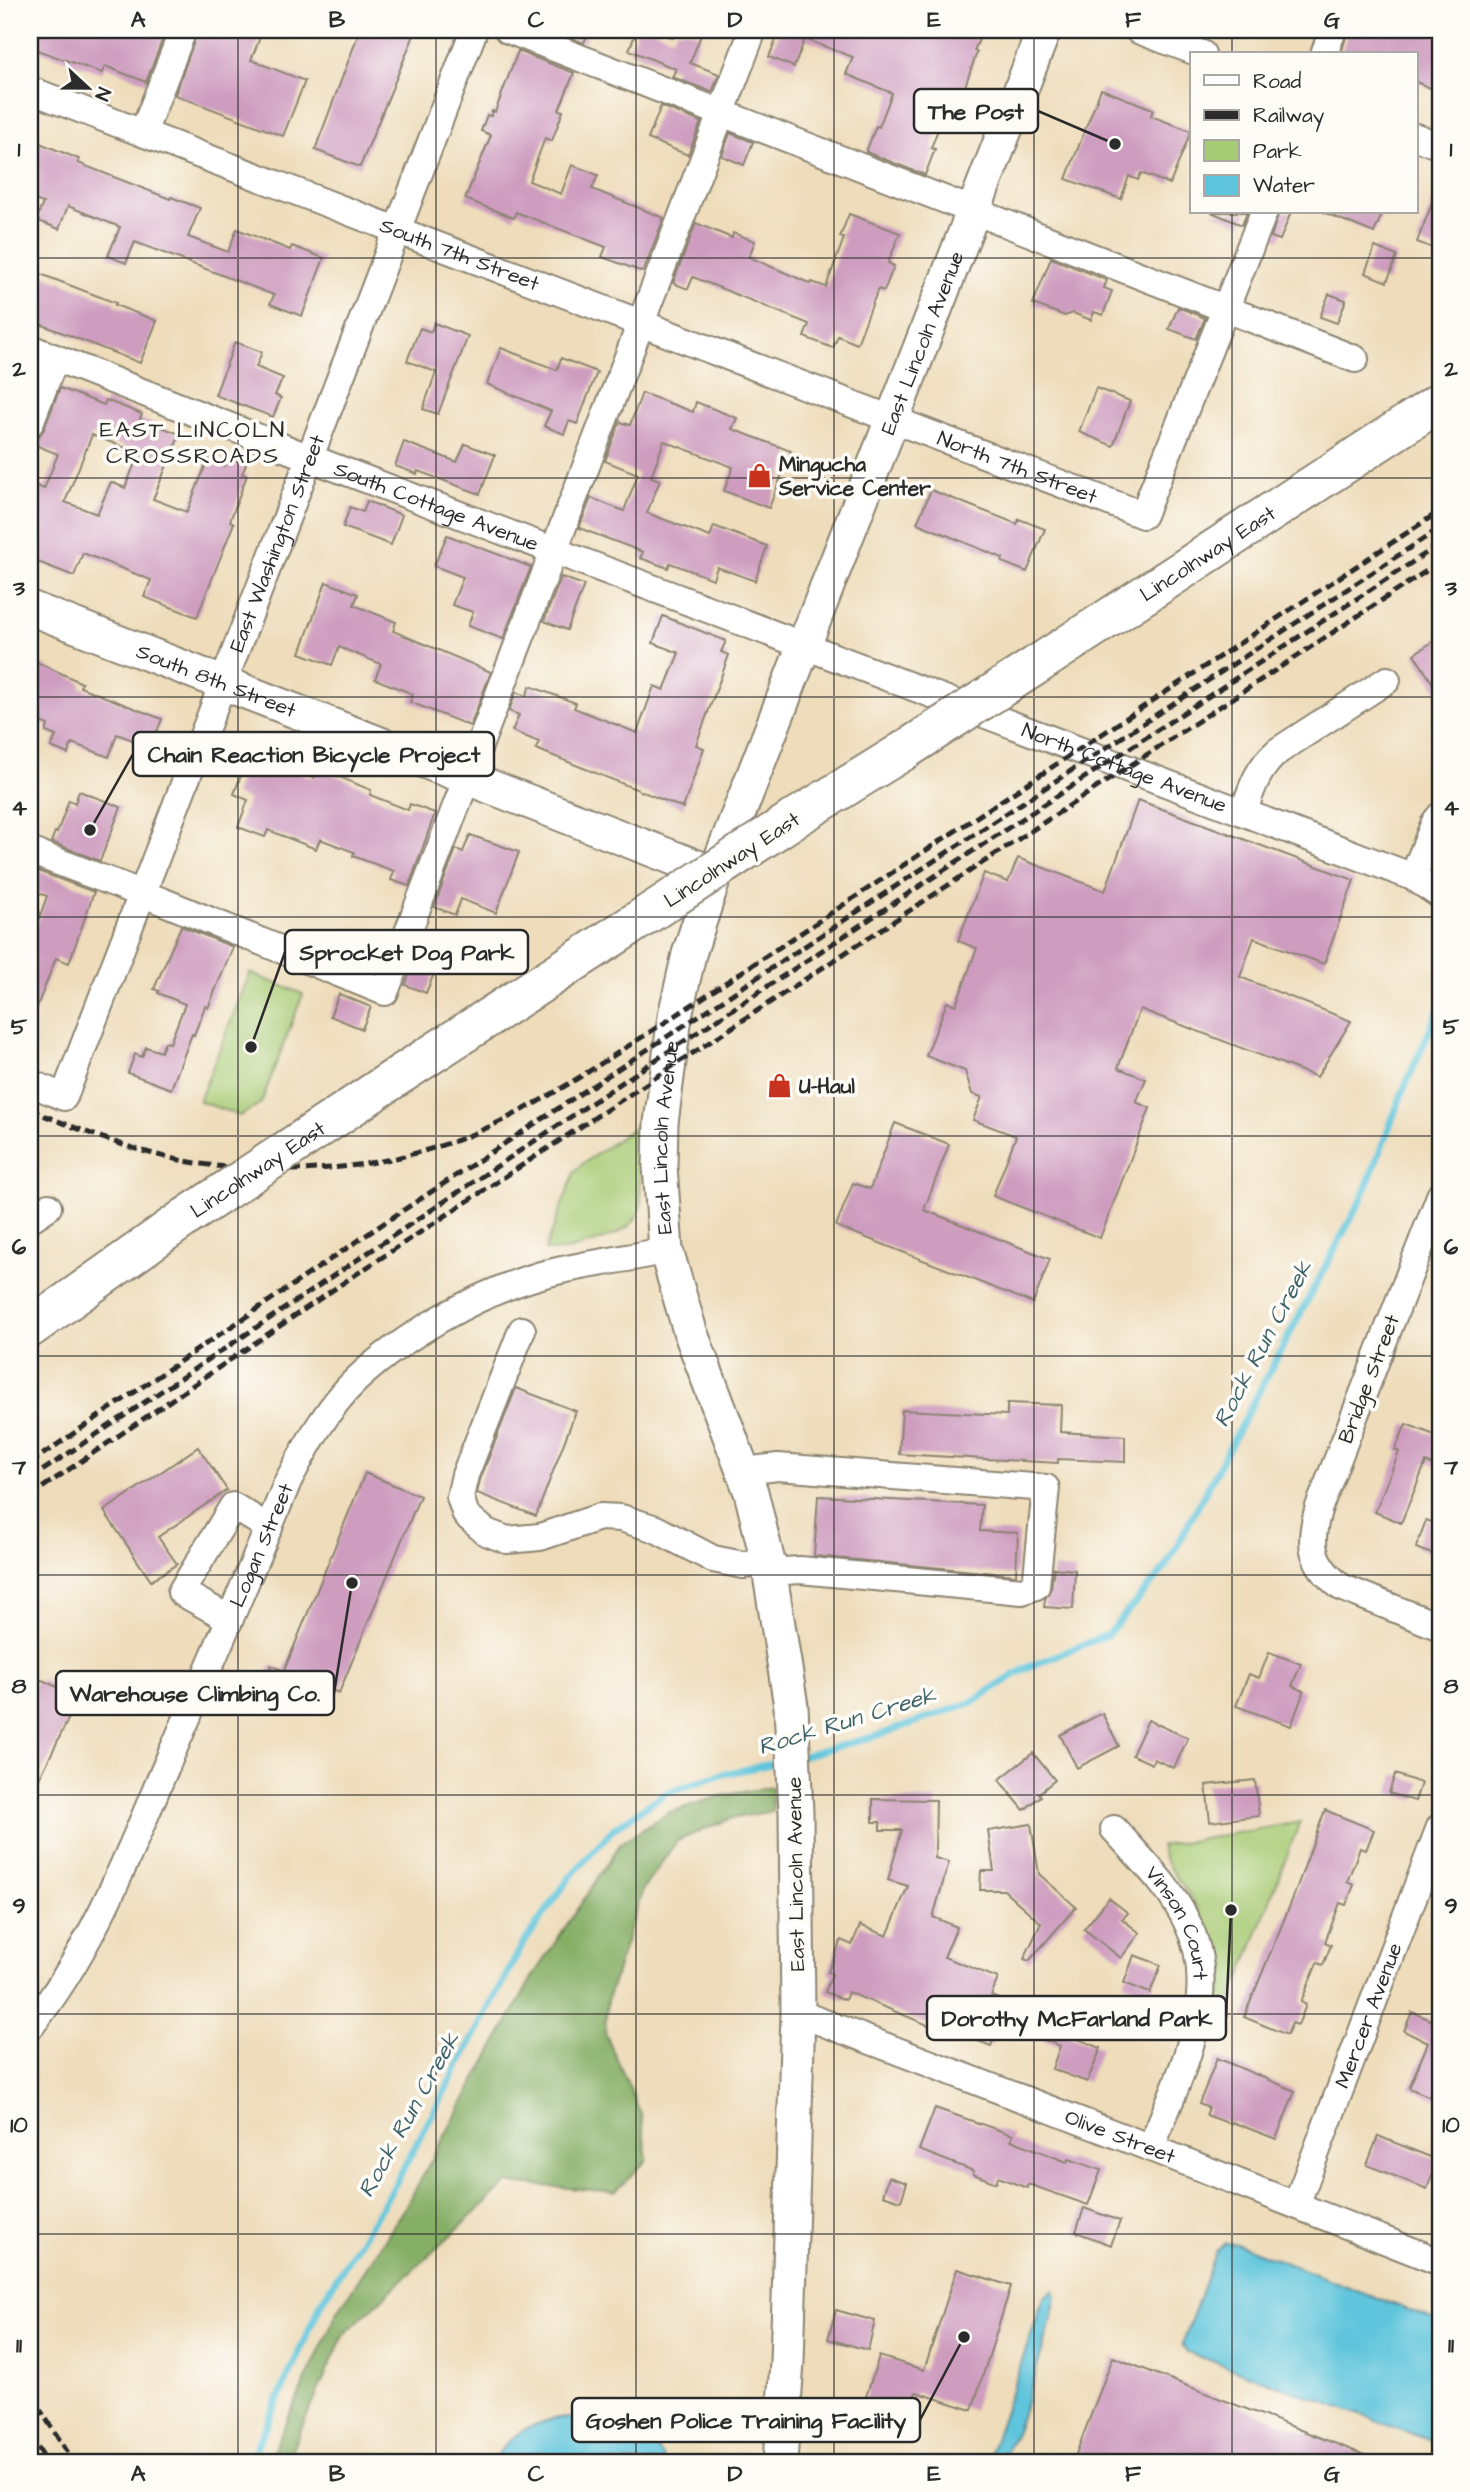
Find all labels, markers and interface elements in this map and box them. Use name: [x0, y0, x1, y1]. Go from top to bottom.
text: A: [131, 4, 146, 36]
text: B: [329, 4, 346, 36]
text: C: [528, 4, 545, 36]
text: D: [728, 4, 743, 36]
text: E: [927, 4, 941, 36]
text: F: [1125, 4, 1142, 36]
text: G: [1324, 4, 1340, 36]
north arrow: [52, 52, 122, 122]
legend: [1190, 52, 1418, 214]
text: Road: [1253, 67, 1301, 96]
text: N: [88, 83, 117, 104]
callout: The Post: [914, 89, 1038, 133]
text: The Post: [927, 96, 1025, 128]
text: Railway: [1253, 101, 1325, 132]
text: 1: [18, 133, 21, 165]
text: 1: [1450, 133, 1453, 165]
text: Park: [1253, 137, 1302, 166]
text: Water: [1253, 171, 1315, 200]
street label: South 7th Street: [376, 211, 544, 298]
street label: East Lincoln Avenue: [873, 247, 971, 439]
text: 2: [11, 353, 26, 385]
text: 2: [1443, 353, 1458, 385]
district label: EAST LINCOLN CROSSROADS: [100, 414, 286, 472]
street label: North 7th Street: [933, 423, 1102, 511]
street label: East Washington Street: [222, 430, 332, 656]
place label: Mingucha Service Center: [778, 450, 931, 503]
street label: South Cottage Avenue: [330, 454, 543, 558]
shop icon: Mingucha Service Center: [745, 462, 773, 490]
street label: Lincolnway East: [1134, 498, 1282, 609]
text: 3: [12, 572, 25, 604]
text: 3: [1444, 572, 1457, 604]
street label: South 8th Street: [132, 636, 301, 725]
street label: North Cottage Avenue: [1018, 715, 1231, 819]
callout: Chain Reaction Bicycle Project: [133, 732, 494, 776]
text: Chain Reaction Bicycle Project: [148, 739, 481, 773]
text: 4: [11, 792, 27, 824]
text: 4: [1443, 792, 1459, 824]
street label: Lincolnway East: [658, 805, 807, 917]
callout: Sprocket Dog Park: [285, 930, 528, 974]
text: Sprocket Dog Park: [299, 937, 515, 970]
text: 5: [11, 1011, 28, 1043]
text: 5: [1443, 1011, 1460, 1043]
street label: East Lincoln Avenue: [646, 1039, 686, 1235]
shop icon: U-Haul: [765, 1072, 793, 1100]
place label: U-Haul: [799, 1072, 855, 1101]
street label: Lincolnway East: [184, 1114, 331, 1225]
text: 6: [12, 1231, 27, 1263]
text: 6: [1444, 1231, 1459, 1263]
water label: Rock Run Creek: [1206, 1254, 1321, 1433]
street label: Bridge Street: [1331, 1310, 1409, 1448]
text: 7: [11, 1451, 27, 1483]
text: 7: [1443, 1451, 1459, 1483]
street label: Logan Street: [222, 1478, 300, 1611]
text: 8: [12, 1670, 27, 1702]
text: 8: [1444, 1670, 1459, 1702]
callout: Warehouse Climbing Co.: [56, 1671, 334, 1715]
text: Warehouse Climbing Co.: [69, 1678, 320, 1711]
water label: Rock Run Creek: [754, 1679, 940, 1763]
street label: East Lincoln Avenue: [780, 1777, 812, 1971]
street label: Vinson Court: [1139, 1859, 1215, 1981]
text: 9: [12, 1890, 26, 1922]
text: 9: [1444, 1890, 1458, 1922]
street label: Mercer Avenue: [1327, 1939, 1409, 2092]
callout: Dorothy McFarland Park: [927, 1996, 1226, 2040]
text: Dorothy McFarland Park: [942, 2003, 1213, 2037]
water label: Rock Run Creek: [350, 2026, 468, 2203]
street label: Olive Street: [1061, 2102, 1180, 2171]
text: 10: [10, 2109, 28, 2141]
text: 10: [1442, 2109, 1460, 2141]
text: 11: [16, 2329, 22, 2361]
text: 11: [1448, 2329, 1454, 2361]
callout: Goshen Police Training Facility: [572, 2398, 920, 2442]
text: Goshen Police Training Facility: [586, 2405, 907, 2439]
text: A: [131, 2458, 146, 2490]
text: B: [329, 2458, 346, 2490]
text: C: [528, 2458, 545, 2490]
text: D: [728, 2458, 743, 2490]
text: E: [927, 2458, 941, 2490]
text: F: [1125, 2458, 1142, 2490]
text: G: [1324, 2458, 1340, 2490]

